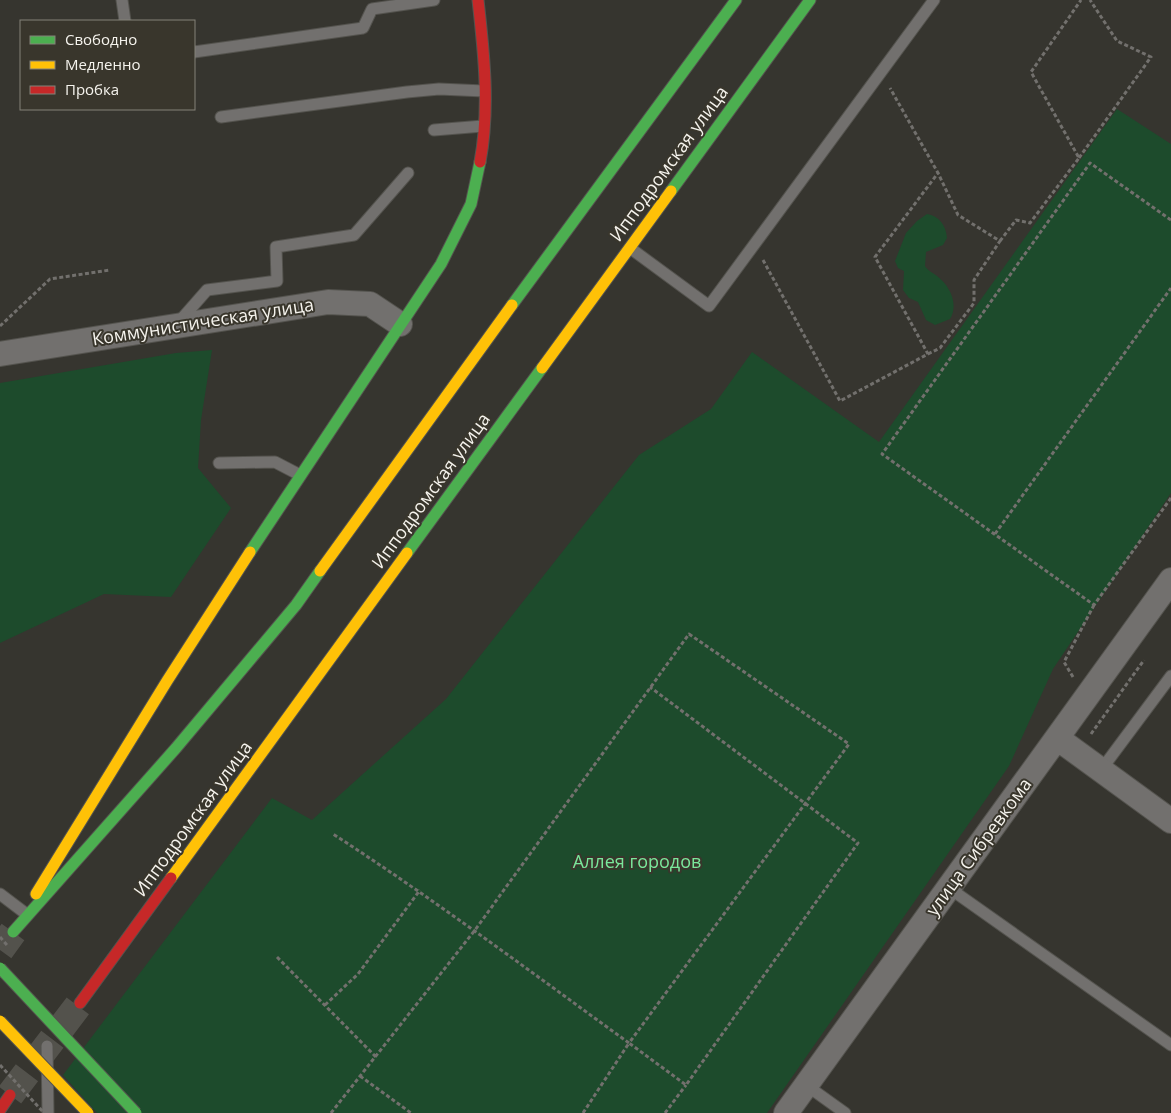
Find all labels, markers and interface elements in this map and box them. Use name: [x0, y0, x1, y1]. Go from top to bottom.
legend: [20, 20, 195, 110]
text: Свободно: [65, 29, 137, 49]
text: Медленно: [65, 54, 141, 74]
text: Пробка: [65, 79, 119, 99]
street label: Ипподромская улица: [604, 81, 733, 246]
street label: Коммунистическая улица: [90, 292, 315, 350]
street label: Ипподромская улица: [366, 408, 495, 573]
street label: Ипподромская улица: [128, 736, 257, 901]
street label: улица Сибревкома: [920, 773, 1036, 920]
park label: Аллея городов: [573, 849, 701, 873]

